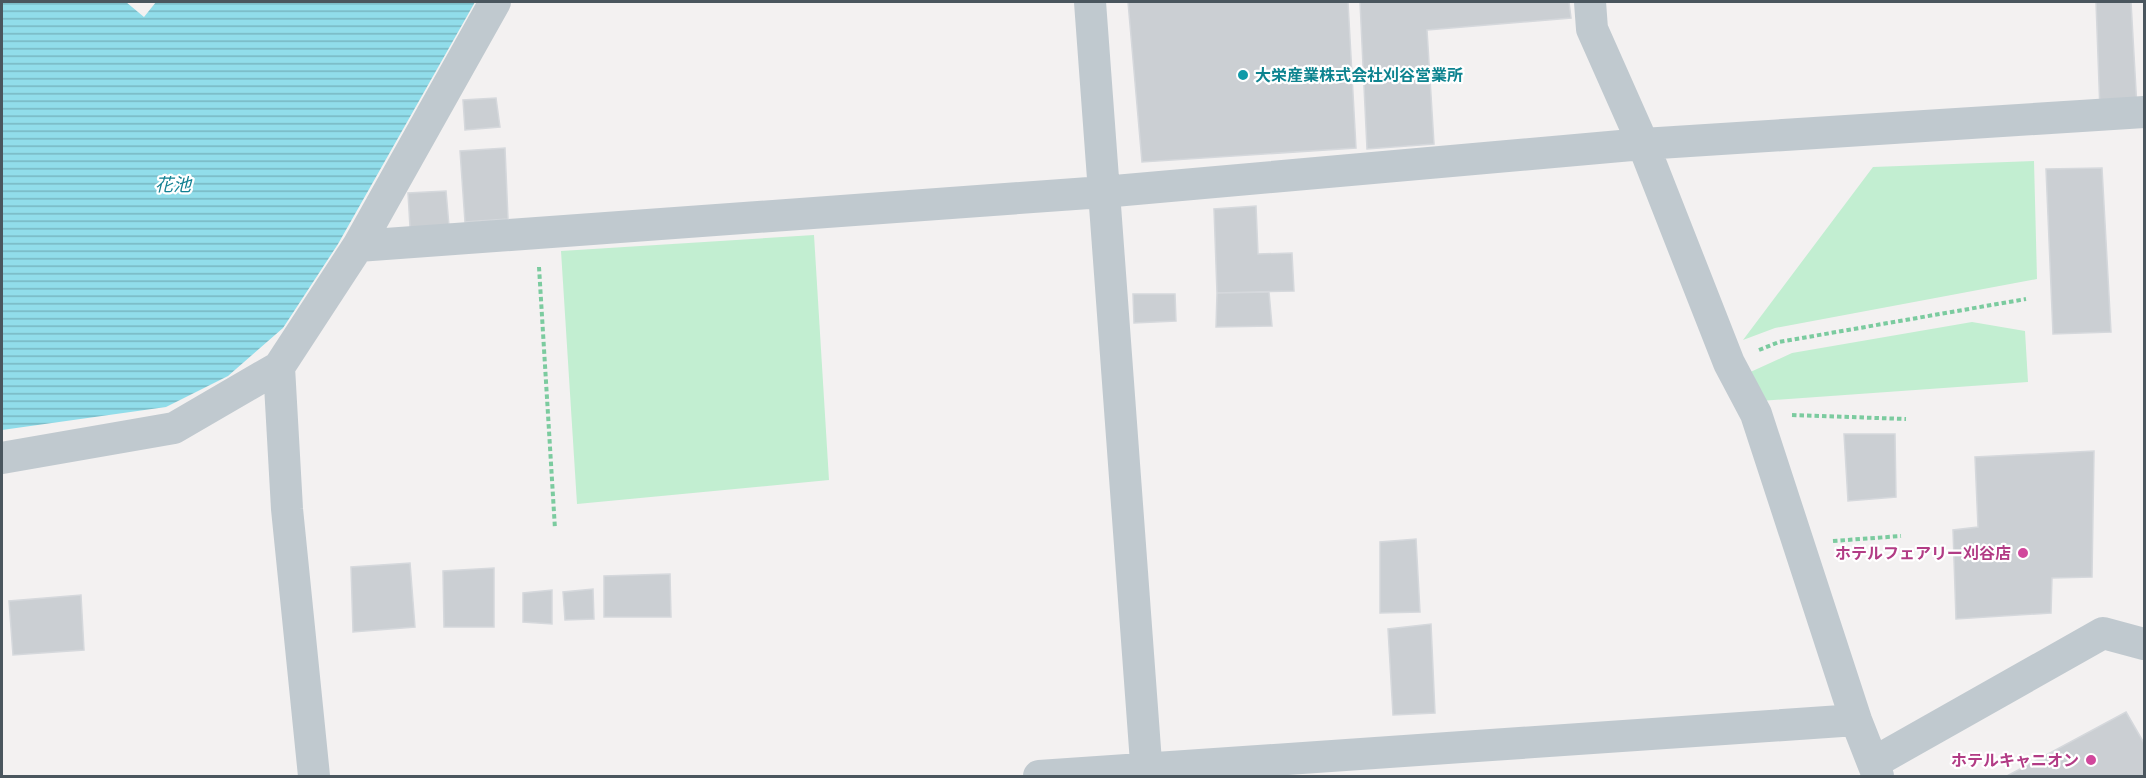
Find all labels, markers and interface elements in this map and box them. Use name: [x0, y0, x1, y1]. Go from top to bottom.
place label: 大栄産業株式会社刈谷営業所: [1255, 66, 1463, 85]
marker: 大栄産業株式会社刈谷営業所: [1236, 68, 1250, 82]
water label: 花池: [155, 174, 193, 196]
place label: ホテルフェアリー刈谷店: [1835, 544, 2011, 563]
marker: ホテルフェアリー刈谷店: [2016, 546, 2030, 560]
place label: ホテルキャニオン: [1951, 751, 2079, 770]
marker: ホテルキャニオン: [2084, 753, 2098, 767]

